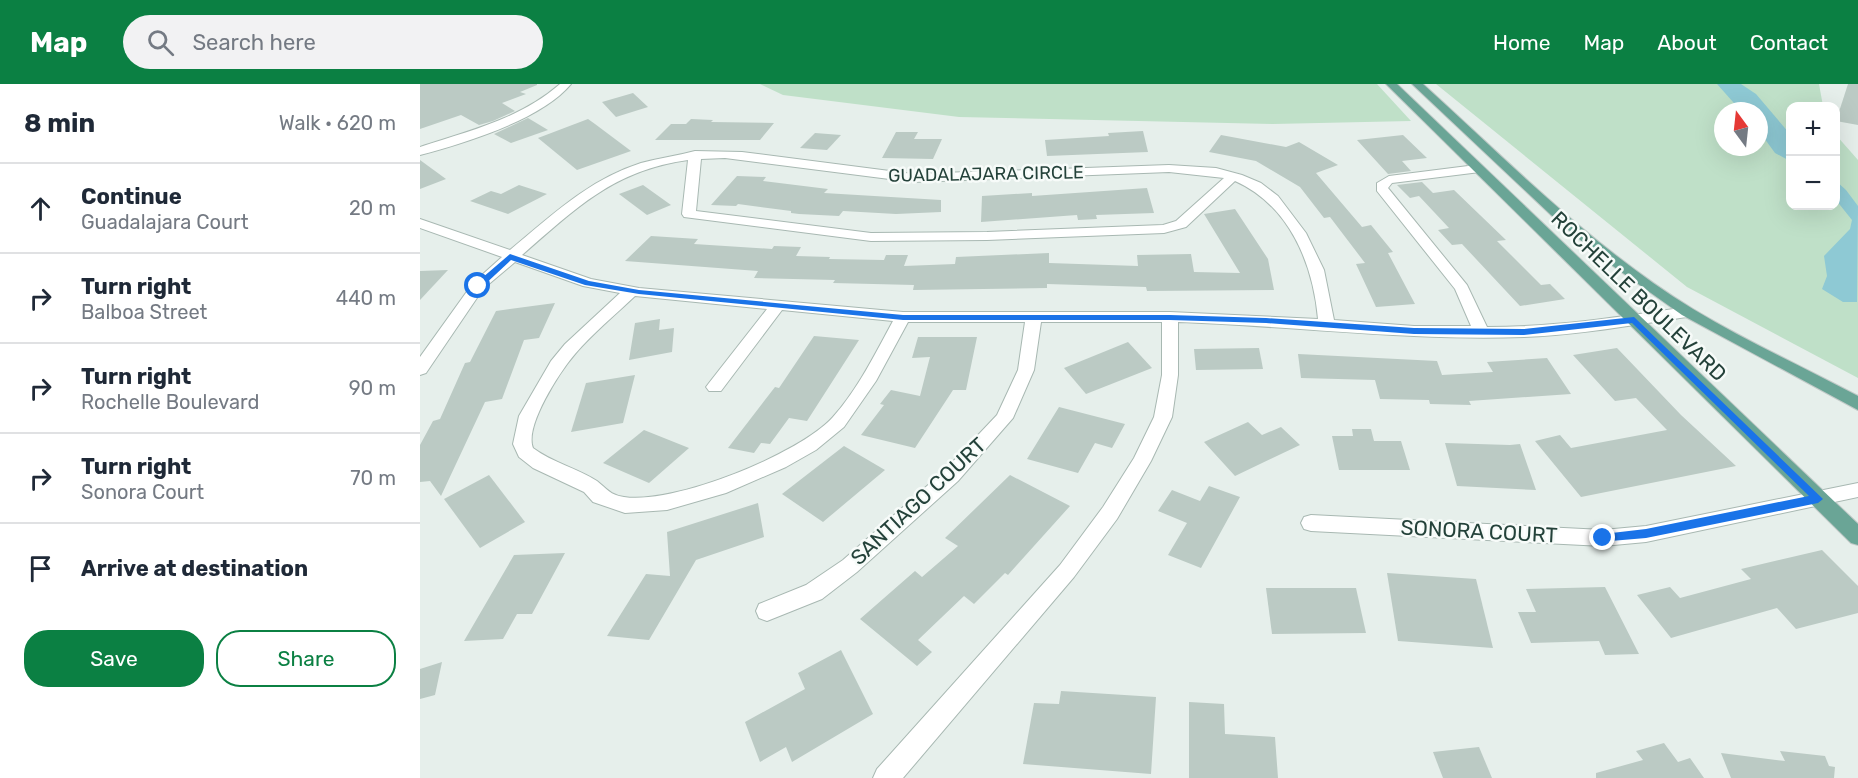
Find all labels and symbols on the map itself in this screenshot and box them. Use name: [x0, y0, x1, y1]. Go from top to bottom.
north arrow: [1714, 102, 1768, 156]
street label: GUADALAJARA CIRCLE: [888, 161, 1084, 187]
street label: ROCHELLE BOULEVARD: [1546, 206, 1732, 386]
route start: [464, 272, 490, 298]
street label: SANTIAGO COURT: [845, 432, 991, 570]
street label: SONORA COURT: [1400, 514, 1558, 548]
route end: [1589, 524, 1615, 550]

